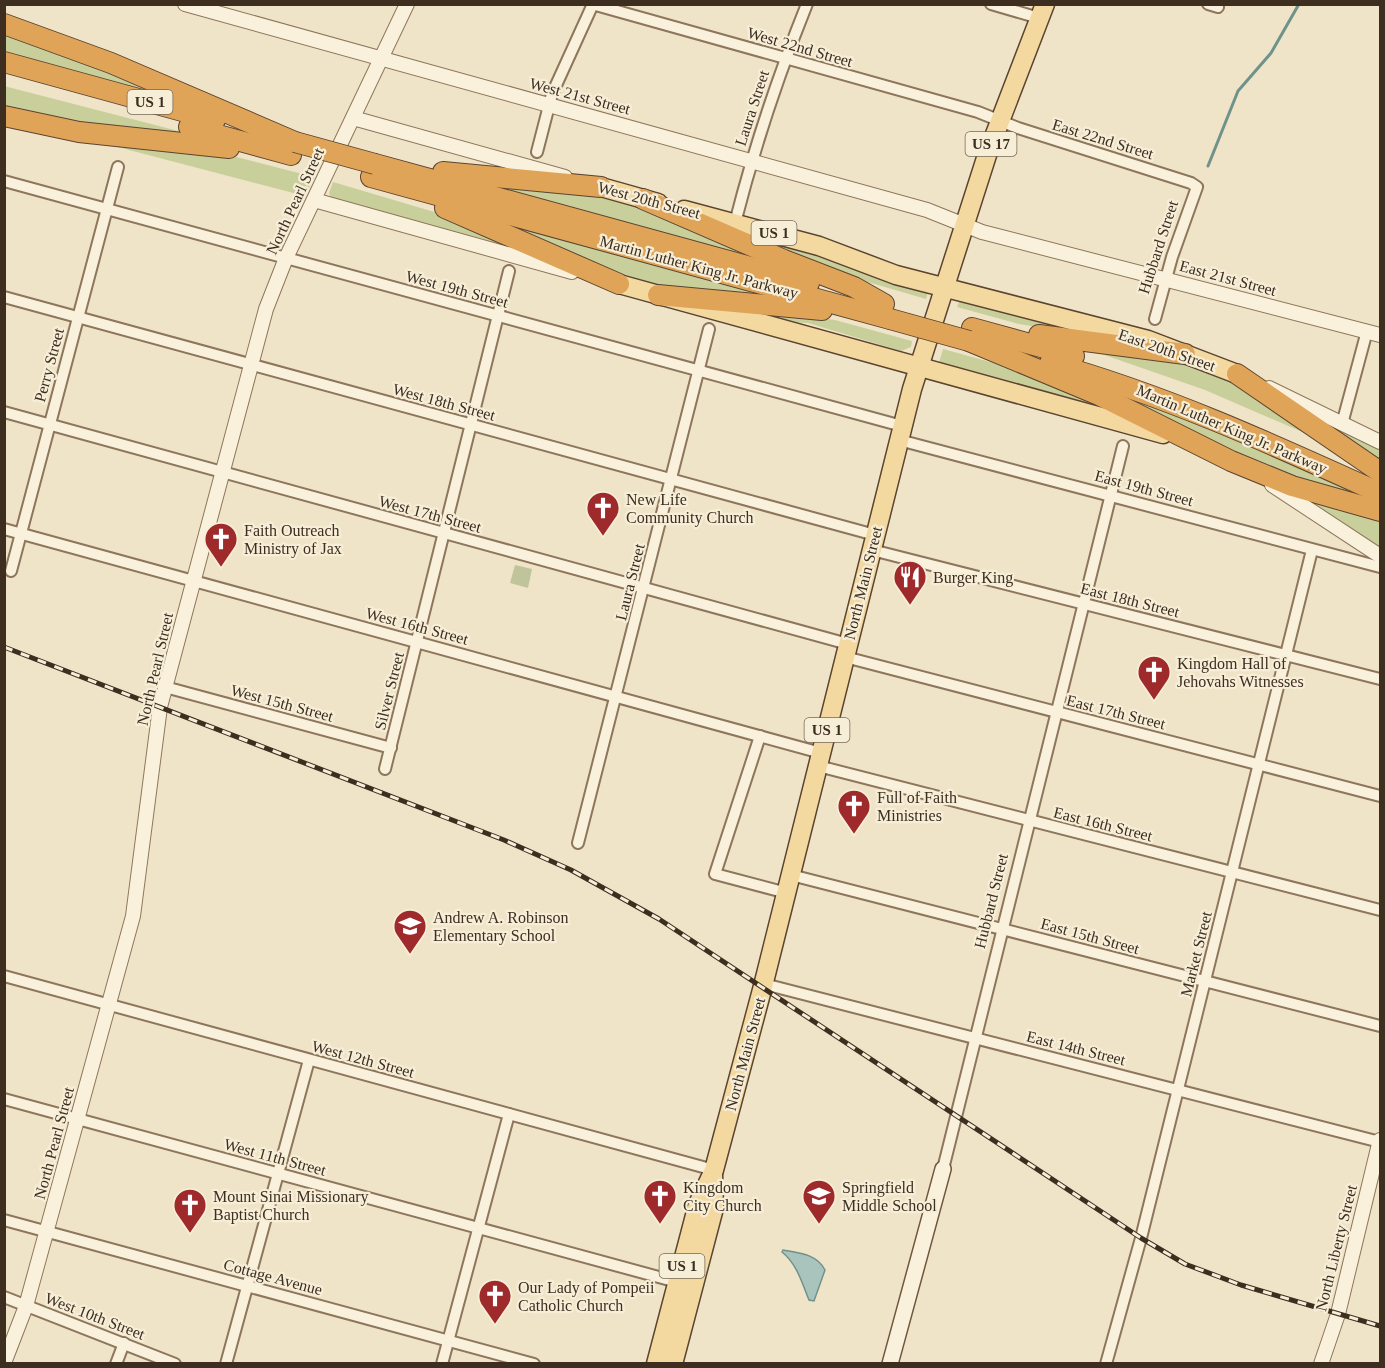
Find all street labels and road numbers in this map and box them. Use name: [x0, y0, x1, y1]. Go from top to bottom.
street label: West 22nd Street: [745, 24, 855, 70]
street label: Laura Street: [732, 67, 772, 148]
street label: West 21st Street: [528, 74, 633, 118]
road number: US 1: [128, 90, 172, 114]
street label: East 22nd Street: [1050, 116, 1156, 163]
road number: US 17: [966, 132, 1016, 156]
street label: North Pearl Street: [263, 145, 327, 257]
street label: West 20th Street: [596, 178, 703, 222]
street label: Hubbard Street: [1135, 198, 1181, 296]
road number: US 1: [752, 221, 796, 245]
street label: Martin Luther King Jr. Parkway: [598, 232, 800, 303]
street label: East 21st Street: [1178, 257, 1279, 299]
street label: West 19th Street: [404, 267, 511, 311]
street label: East 20th Street: [1116, 325, 1218, 375]
street label: Perry Street: [31, 326, 68, 404]
street label: West 18th Street: [391, 380, 498, 424]
street label: Martin Luther King Jr. Parkway: [1134, 381, 1330, 478]
street label: East 19th Street: [1093, 467, 1196, 509]
street label: West 17th Street: [377, 492, 484, 536]
street label: North Main Street: [841, 524, 885, 642]
street label: Laura Street: [612, 541, 648, 622]
street label: East 18th Street: [1079, 579, 1182, 621]
street label: West 16th Street: [364, 604, 471, 648]
street label: North Pearl Street: [134, 610, 176, 727]
street label: Silver Street: [371, 650, 407, 732]
street label: West 15th Street: [229, 681, 336, 725]
street label: East 17th Street: [1065, 691, 1168, 733]
road number: US 1: [804, 718, 850, 742]
street label: East 16th Street: [1052, 803, 1155, 845]
street label: Hubbard Street: [971, 851, 1011, 950]
street label: Market Street: [1177, 909, 1215, 999]
street label: East 15th Street: [1039, 915, 1142, 957]
street label: North Main Street: [722, 995, 768, 1112]
street label: East 14th Street: [1025, 1027, 1128, 1069]
street label: West 12th Street: [310, 1037, 417, 1081]
street label: North Pearl Street: [31, 1084, 77, 1201]
street label: West 11th Street: [222, 1135, 328, 1179]
street label: North Liberty Street: [1312, 1182, 1361, 1313]
road number: US 1: [660, 1254, 704, 1278]
street label: Cottage Avenue: [222, 1256, 324, 1299]
street label: West 10th Street: [43, 1289, 148, 1343]

